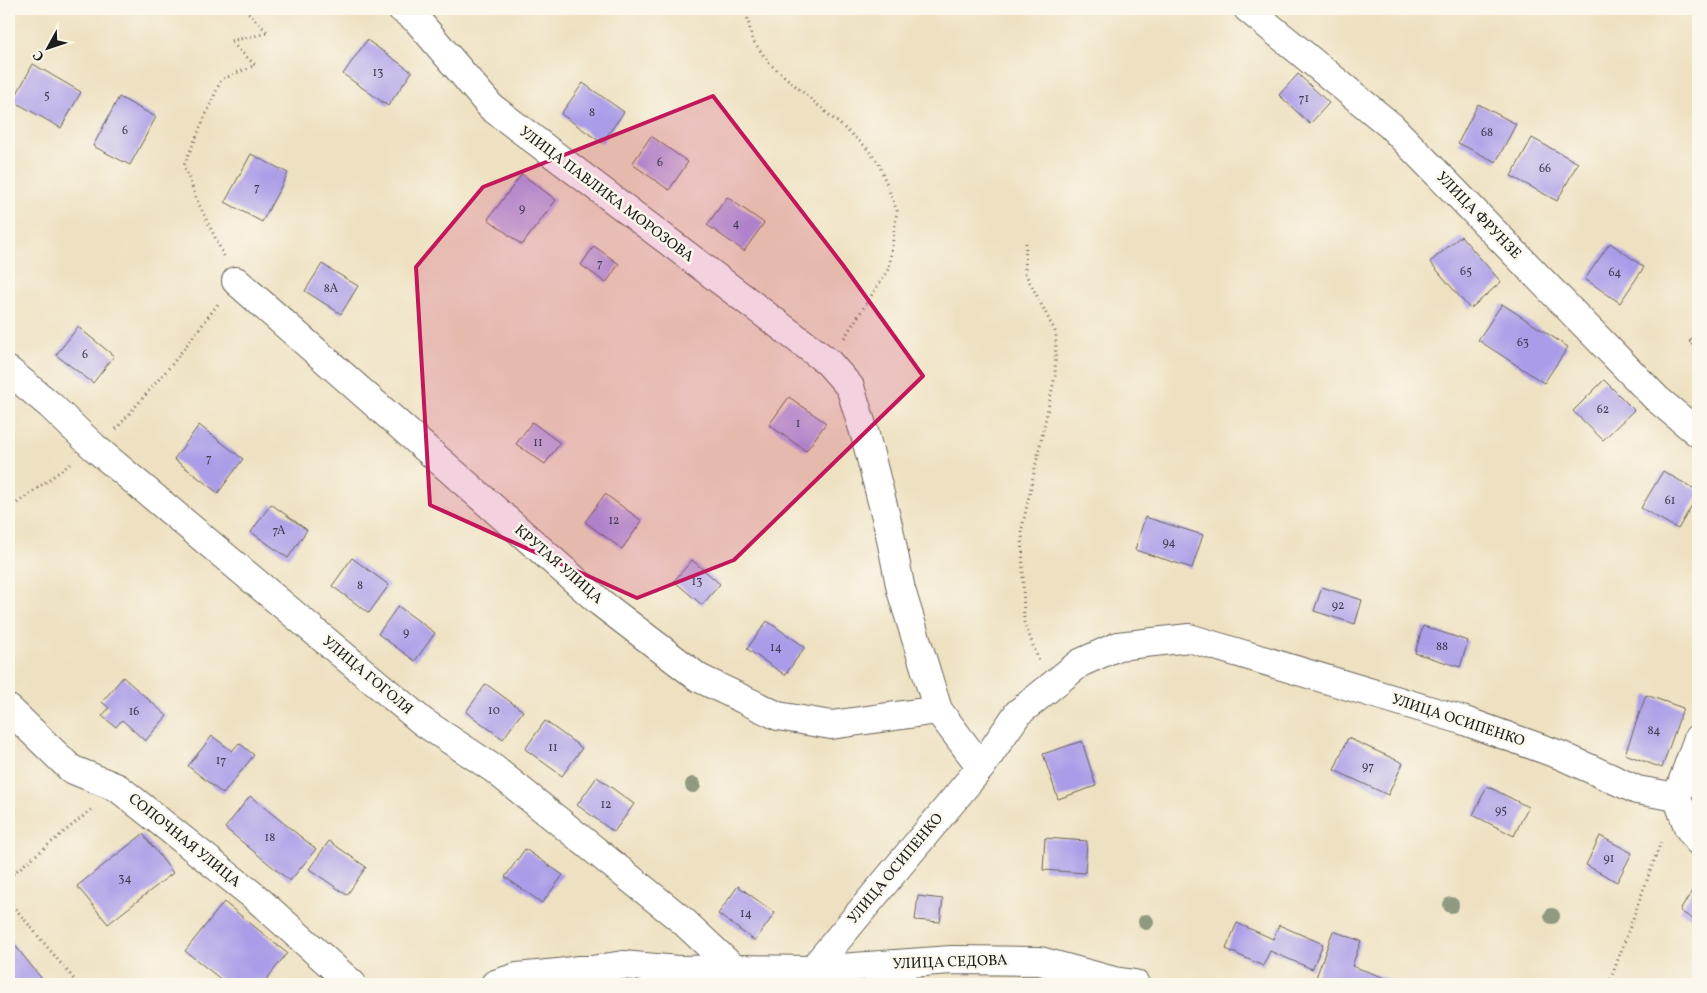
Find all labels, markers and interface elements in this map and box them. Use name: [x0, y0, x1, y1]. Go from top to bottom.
north arrow: [22, 22, 72, 72]
text: С: [29, 46, 49, 65]
house number: 13: [373, 65, 383, 81]
house number: 5: [44, 88, 50, 104]
house number: 71: [1299, 91, 1309, 107]
house number: 8: [589, 105, 595, 121]
street label: УЛИЦА ПАВЛИКА МОРОЗОВА: [514, 122, 698, 268]
house number: 6: [122, 123, 128, 139]
house number: 68: [1481, 125, 1493, 141]
house number: 6: [657, 155, 663, 171]
house number: 66: [1539, 161, 1551, 177]
street label: УЛИЦА ФРУНЗЕ: [1431, 168, 1525, 264]
house number: 7: [254, 180, 260, 196]
house number: 9: [519, 201, 525, 217]
house number: 4: [732, 216, 740, 232]
house number: 7: [597, 256, 603, 272]
house number: 65: [1460, 264, 1472, 280]
house number: 64: [1609, 265, 1621, 281]
house number: 8А: [324, 281, 339, 297]
house number: 63: [1517, 335, 1529, 351]
house number: 6: [82, 347, 88, 363]
house number: 62: [1597, 402, 1609, 418]
house number: 1: [796, 416, 800, 432]
house number: 11: [533, 435, 543, 451]
house number: 7: [206, 451, 212, 467]
house number: 61: [1665, 493, 1675, 509]
house number: 12: [608, 513, 620, 529]
street label: КРУТАЯ УЛИЦА: [509, 521, 607, 610]
house number: 7А: [272, 523, 286, 539]
house number: 94: [1162, 535, 1176, 551]
house number: 13: [692, 574, 702, 590]
house number: 8: [357, 578, 363, 594]
house number: 92: [1332, 598, 1344, 614]
house number: 9: [403, 625, 409, 641]
street label: УЛИЦА ГОГОЛЯ: [317, 632, 417, 720]
house number: 88: [1436, 639, 1448, 655]
house number: 14: [770, 640, 782, 656]
street label: УЛИЦА ОСИПЕНКО: [1389, 690, 1527, 752]
house number: 10: [488, 703, 500, 719]
house number: 16: [129, 704, 139, 720]
house number: 84: [1648, 723, 1660, 739]
house number: 11: [548, 740, 558, 756]
house number: 17: [216, 753, 226, 769]
house number: 97: [1362, 759, 1374, 775]
street label: СОПОЧНАЯ УЛИЦА: [123, 789, 245, 893]
house number: 12: [600, 797, 612, 813]
house number: 95: [1495, 803, 1507, 819]
street label: УЛИЦА ОСИПЕНКО: [843, 809, 949, 929]
house number: 18: [265, 830, 275, 846]
house number: 91: [1604, 851, 1614, 867]
house number: 34: [118, 871, 132, 887]
house number: 14: [740, 906, 752, 922]
street label: УЛИЦА СЕДОВА: [892, 950, 1008, 976]

